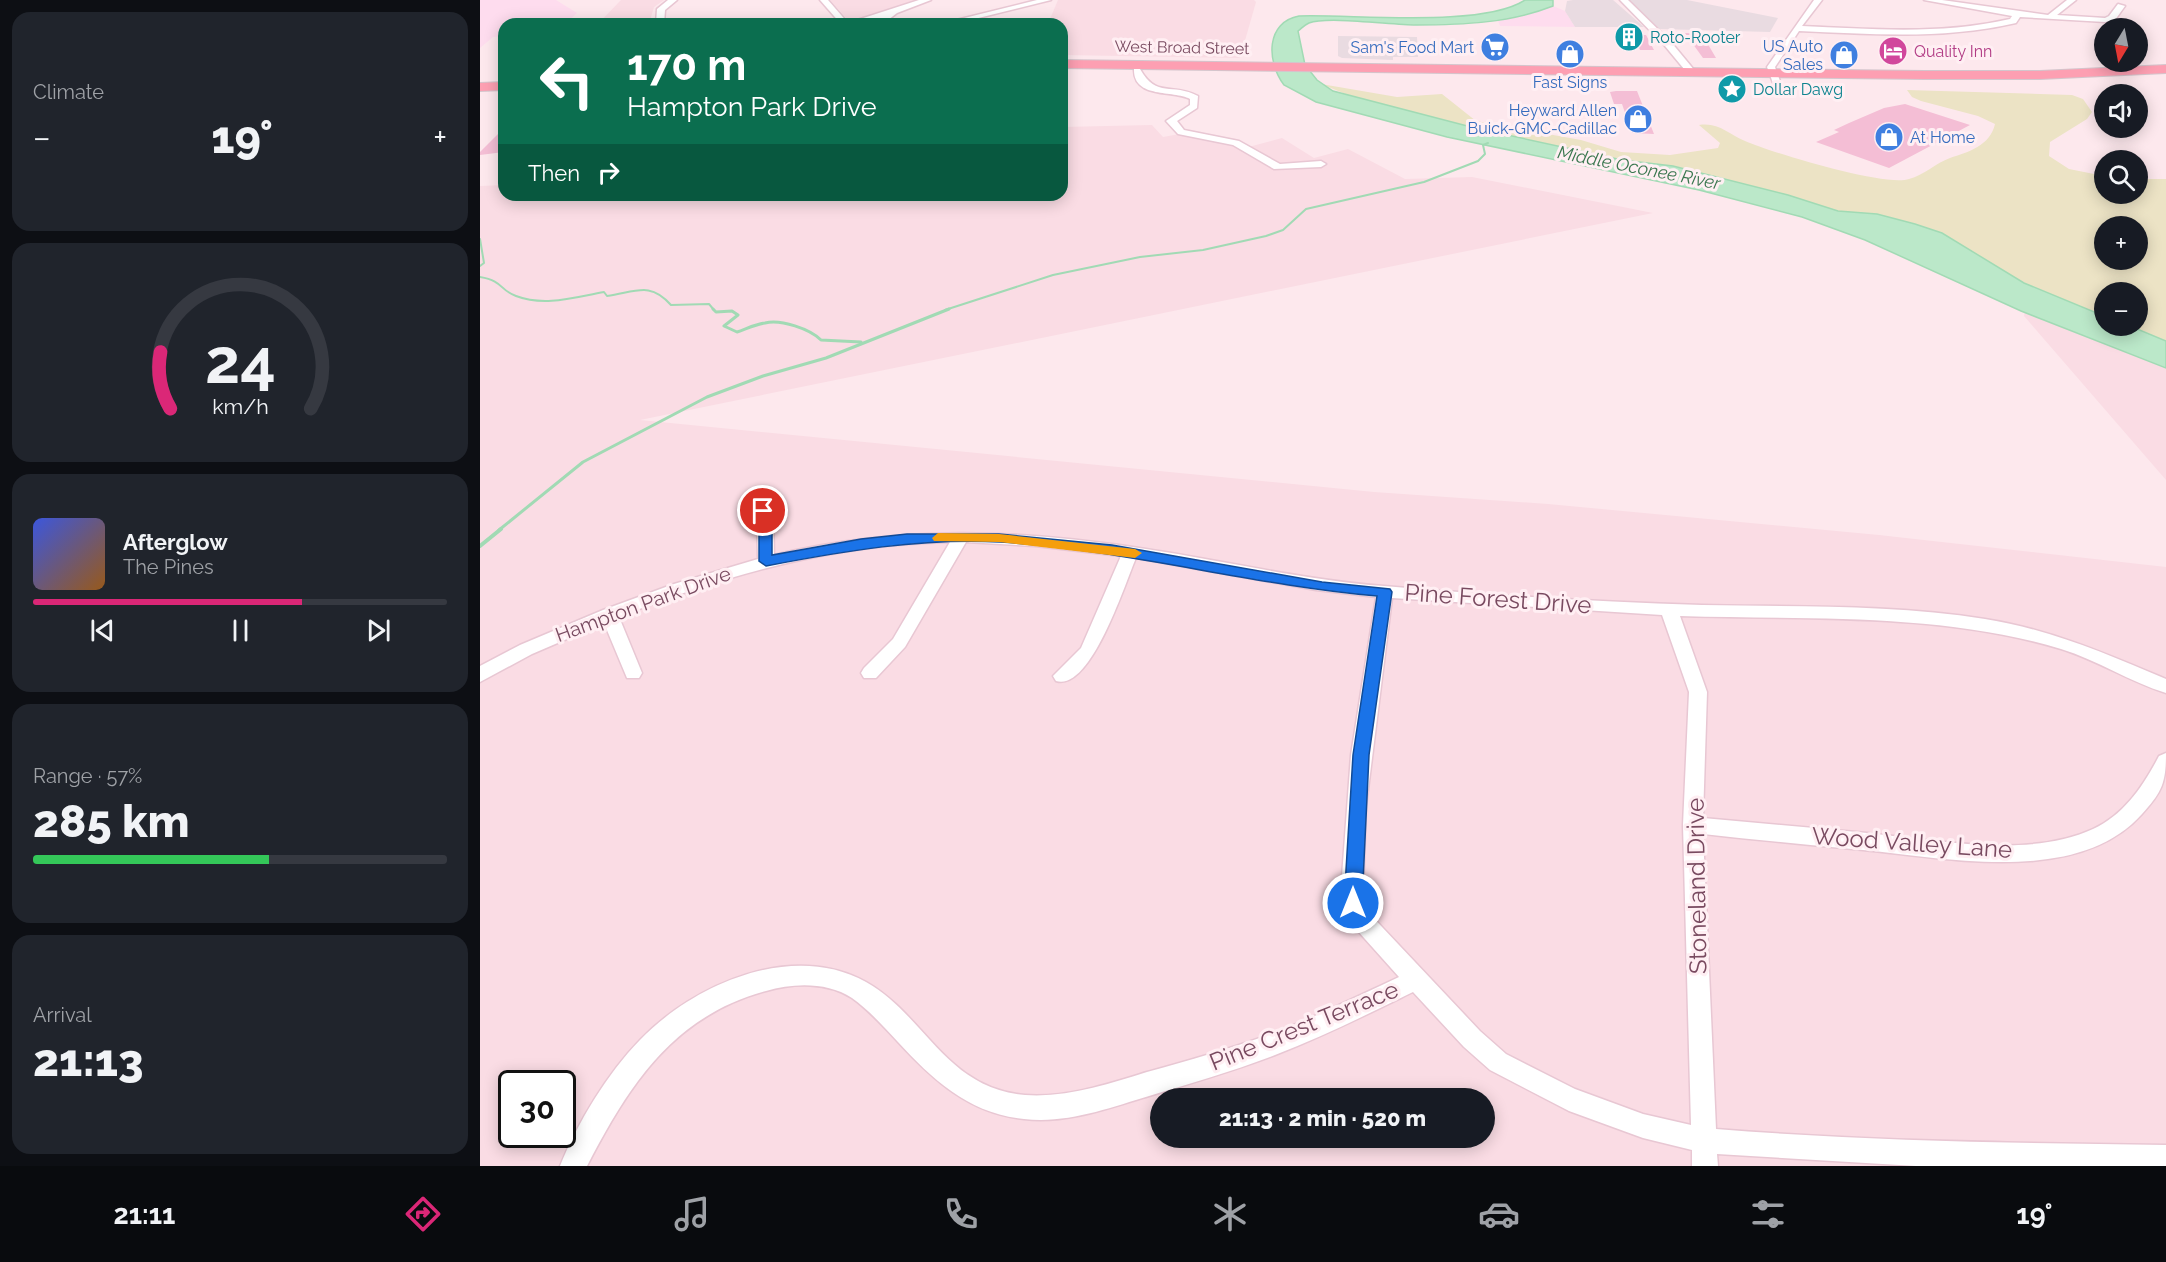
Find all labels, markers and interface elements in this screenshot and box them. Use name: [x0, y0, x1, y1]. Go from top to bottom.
north arrow: [2094, 18, 2148, 72]
map controls: [2094, 18, 2148, 336]
building icon: Roto-Rooter: [1613, 21, 1645, 53]
place label: Roto-Rooter: [1650, 28, 1741, 47]
supermarket icon: Sam's Food Mart: [1479, 31, 1511, 63]
hotel icon: Quality Inn: [1877, 35, 1909, 67]
street label: West Broad Street: [1114, 37, 1250, 58]
place label: US Auto Sales: [1763, 37, 1823, 74]
place label: Sam's Food Mart: [1351, 38, 1475, 57]
shop icon: Fast Signs: [1554, 38, 1586, 70]
shop icon: US Auto Sales: [1828, 39, 1860, 71]
text: 170 m: [627, 41, 746, 90]
icon: left: [528, 42, 606, 120]
place label: Quality Inn: [1914, 42, 1992, 61]
place label: Fast Signs: [1533, 73, 1607, 92]
place icon: Dollar Dawg: [1716, 73, 1748, 105]
text: Climate: [33, 80, 104, 104]
place label: Dollar Dawg: [1753, 80, 1843, 99]
button: sound: [2094, 84, 2148, 138]
text: Hampton Park Drive: [627, 91, 877, 122]
place label: Heyward Allen Buick-GMC-Cadillac: [1467, 101, 1617, 138]
shop icon: Heyward Allen Buick-GMC-Cadillac: [1622, 103, 1654, 135]
text: 19°: [211, 111, 273, 164]
text: −: [33, 118, 51, 157]
text: +: [433, 118, 447, 157]
shop icon: At Home: [1873, 121, 1905, 153]
place label: At Home: [1910, 128, 1975, 147]
water label: Middle Oconee River: [1556, 141, 1723, 194]
button: search: [2094, 150, 2148, 204]
icon: right: [592, 156, 625, 189]
text: Then: [528, 160, 580, 186]
button: +: [2094, 216, 2148, 270]
button: −: [2094, 282, 2148, 336]
text: 24: [205, 324, 275, 398]
text: km/h: [212, 395, 268, 420]
pin: [737, 485, 788, 536]
icon: arrive: [746, 494, 779, 527]
text: Afterglow: [123, 529, 228, 555]
text: The Pines: [123, 555, 214, 579]
street label: Hampton Park Drive: [552, 561, 734, 647]
street label: Pine Forest Drive: [1404, 578, 1592, 619]
icon: previous: [86, 614, 119, 647]
icon: pause: [224, 614, 257, 647]
icon: next: [362, 614, 395, 647]
text: Range · 57%: [33, 764, 142, 788]
text: 285 km: [33, 795, 190, 848]
street label: Stoneland Drive: [1680, 798, 1713, 974]
street label: Wood Valley Lane: [1811, 821, 2013, 864]
position arrow: [1321, 871, 1385, 935]
street label: Pine Crest Terrace: [1205, 974, 1402, 1077]
text: Arrival: [33, 1003, 92, 1027]
text: 21:13: [33, 1034, 144, 1087]
speed limit sign: 30: [498, 1070, 576, 1148]
text: 21:13 · 2 min · 520 m: [1219, 1105, 1426, 1131]
icon: directions: [402, 1193, 444, 1235]
icon: music: [671, 1193, 713, 1235]
icon: phone: [940, 1193, 982, 1235]
icon: climate: [1209, 1193, 1251, 1235]
icon: car: [1478, 1193, 1520, 1235]
icon: filters: [1747, 1193, 1789, 1235]
text: 21:11: [113, 1199, 175, 1230]
text: 19°: [2016, 1199, 2052, 1230]

